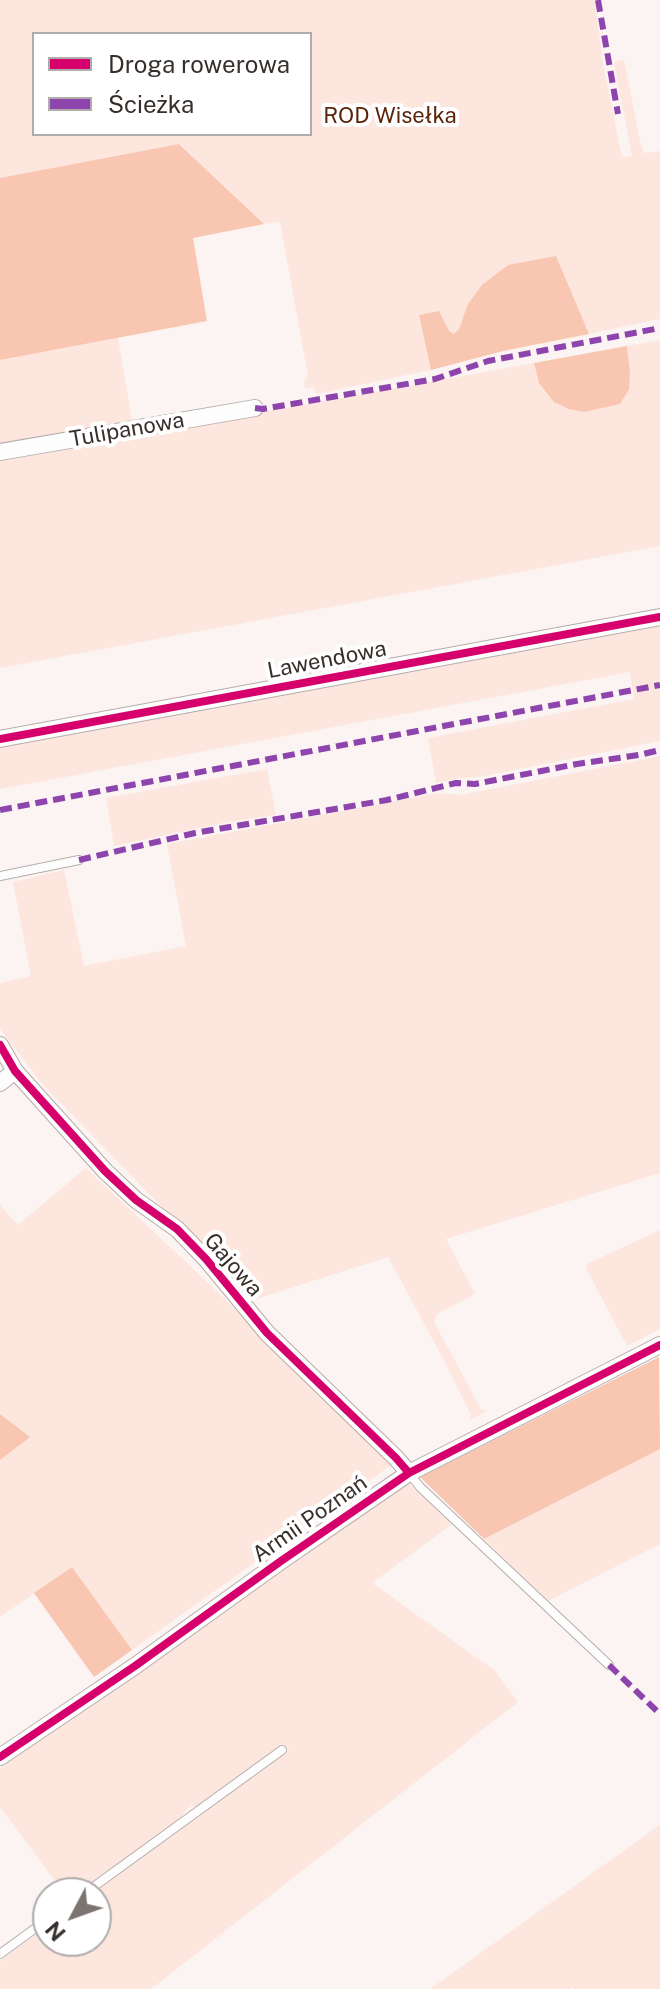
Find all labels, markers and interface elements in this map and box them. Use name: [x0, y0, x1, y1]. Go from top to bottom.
legend: [32, 32, 312, 136]
text: Droga rowerowa: [108, 50, 290, 78]
text: Ścieżka: [108, 90, 194, 118]
park label: ROD Wisełka: [323, 103, 457, 129]
street label: Tulipanowa: [68, 407, 186, 453]
street label: Lawendowa: [265, 636, 389, 684]
street label: Gajowa: [198, 1228, 268, 1302]
street label: Armii Poznań: [248, 1470, 372, 1568]
north arrow: [32, 1877, 112, 1957]
text: N: [40, 1916, 71, 1946]

